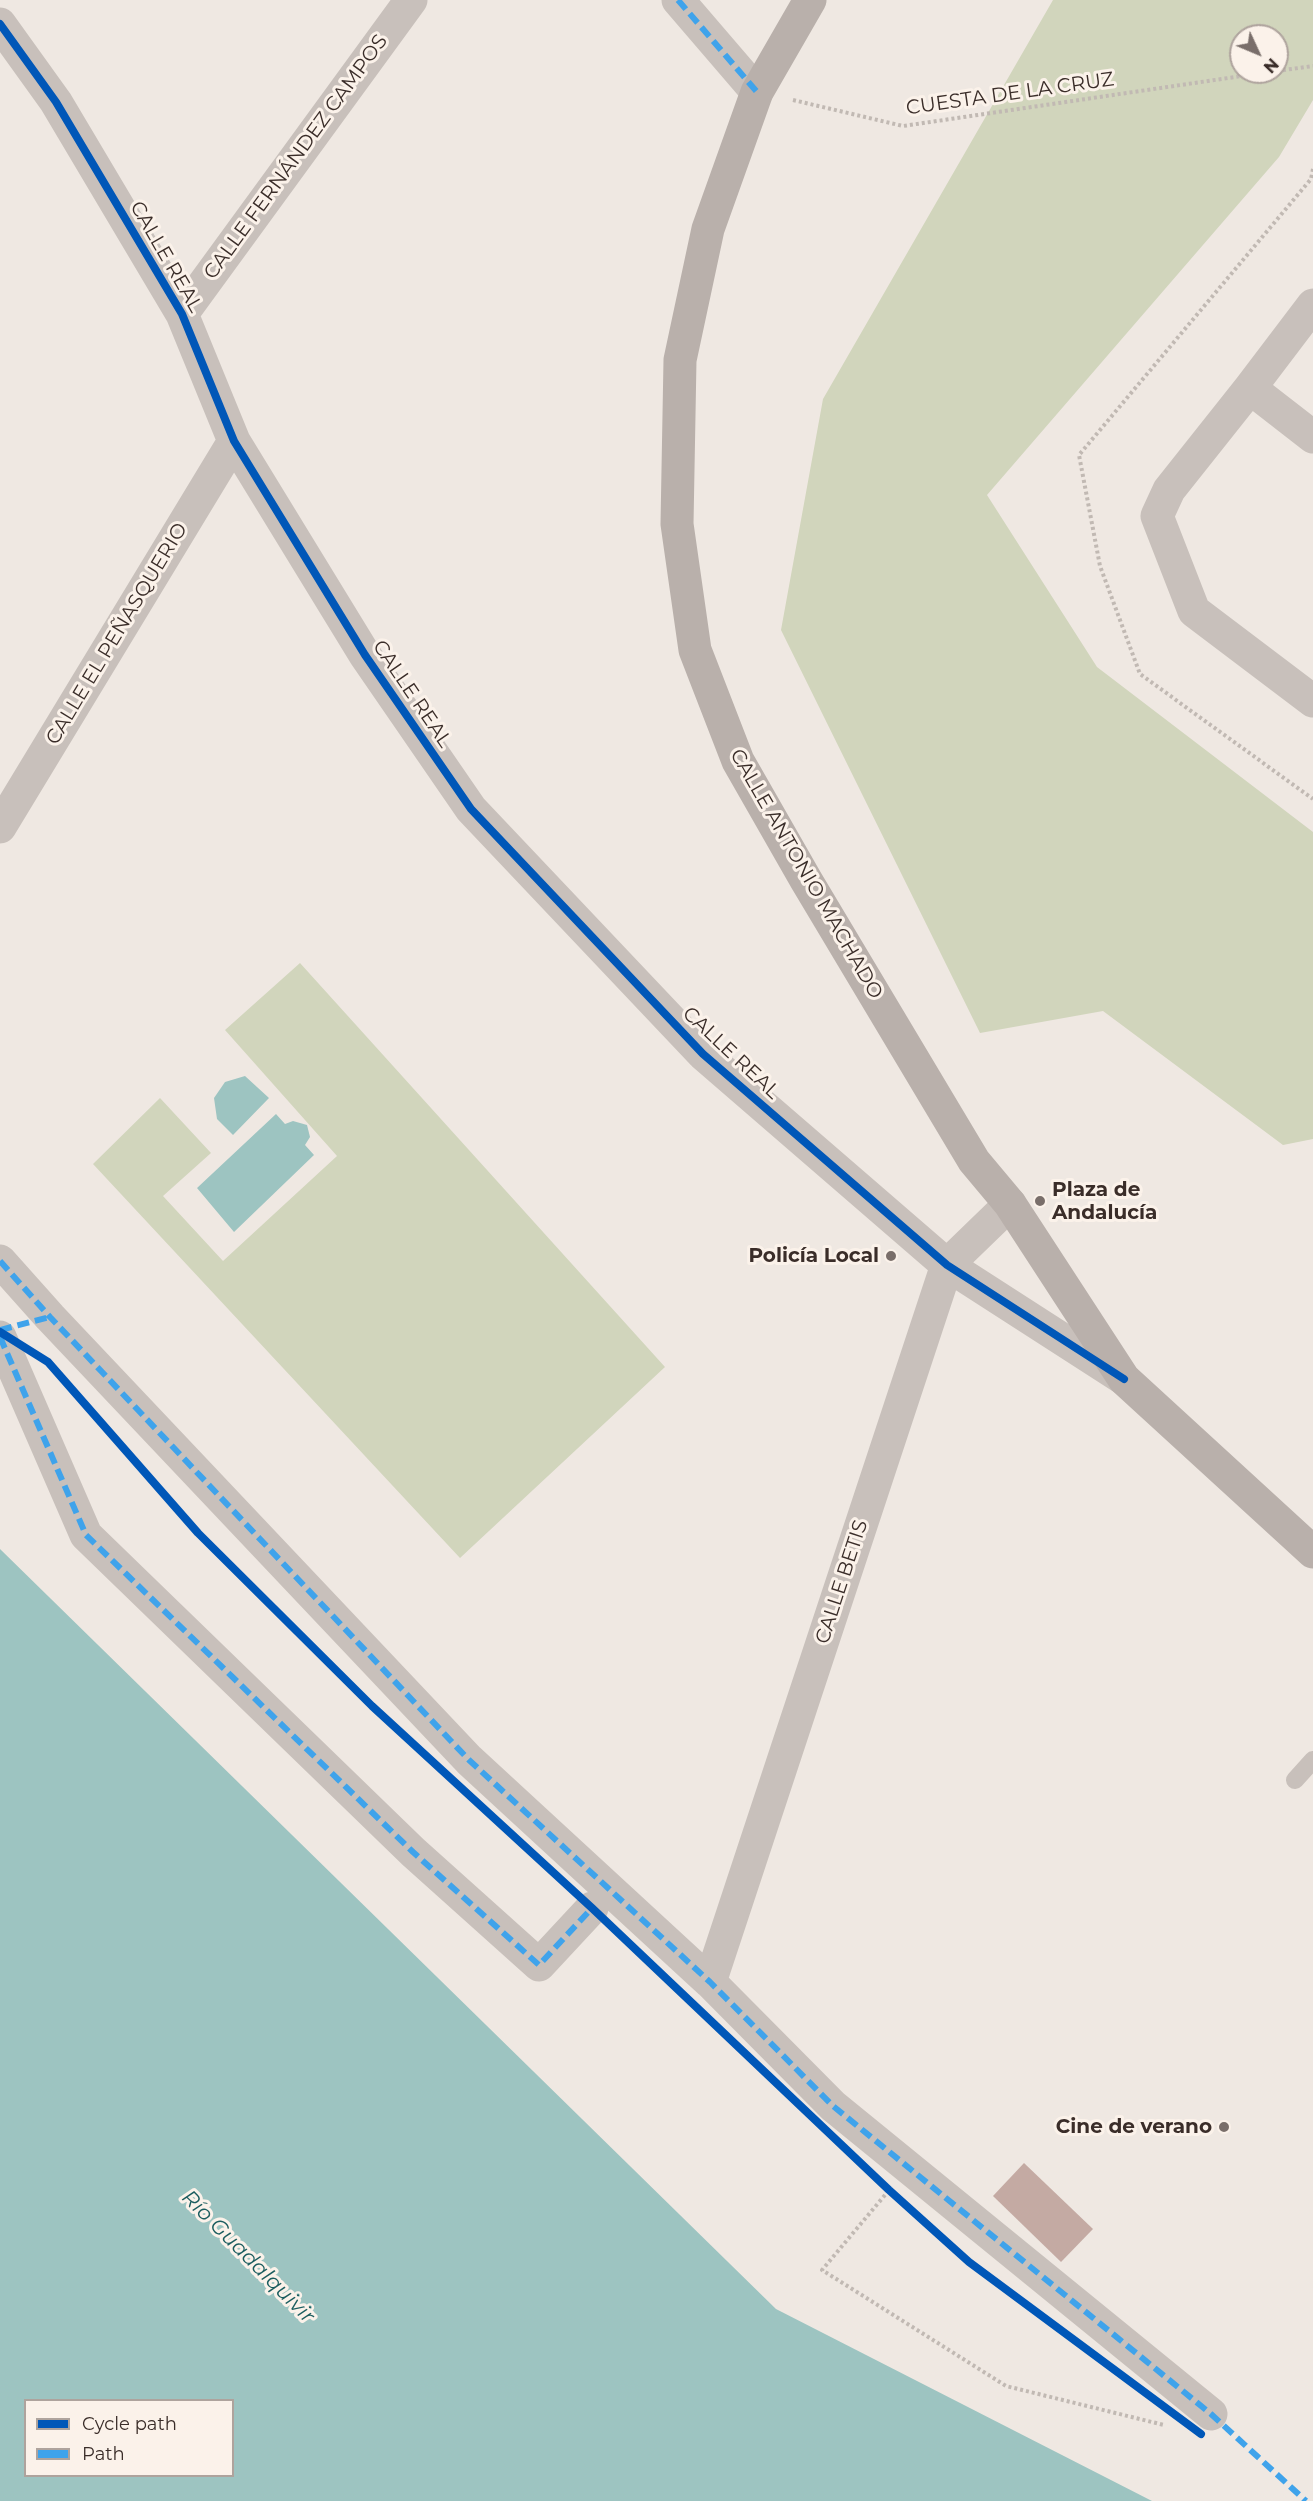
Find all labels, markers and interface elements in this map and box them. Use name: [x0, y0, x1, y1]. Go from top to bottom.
north arrow: [1229, 24, 1289, 84]
street label: CALLE FERNÁNDEZ CAMPOS: [199, 30, 393, 284]
text: N: [1260, 54, 1282, 77]
street label: CUESTA DE LA CRUZ: [904, 68, 1116, 120]
street label: CALLE REAL: [125, 197, 207, 317]
street label: CALLE EL PEÑASQUERIO: [41, 519, 193, 749]
street label: CALLE REAL: [367, 636, 457, 752]
street label: CALLE ANTONIO MACHADO: [724, 745, 888, 1003]
street label: CALLE REAL: [677, 1002, 785, 1104]
place label: Plaza de Andalucía: [1052, 1178, 1157, 1225]
marker: Plaza de Andalucía: [1033, 1194, 1047, 1208]
place label: Policía Local: [748, 1244, 879, 1268]
marker: Policía Local: [884, 1249, 898, 1263]
street label: CALLE BETIS: [811, 1517, 873, 1647]
place label: Cine de verano: [1056, 2115, 1212, 2139]
marker: Cine de verano: [1217, 2120, 1231, 2134]
water label: Río Guadalquivir: [176, 2185, 320, 2329]
legend: [24, 2399, 234, 2477]
text: Cycle path: [82, 2413, 177, 2435]
text: Path: [82, 2443, 125, 2465]

